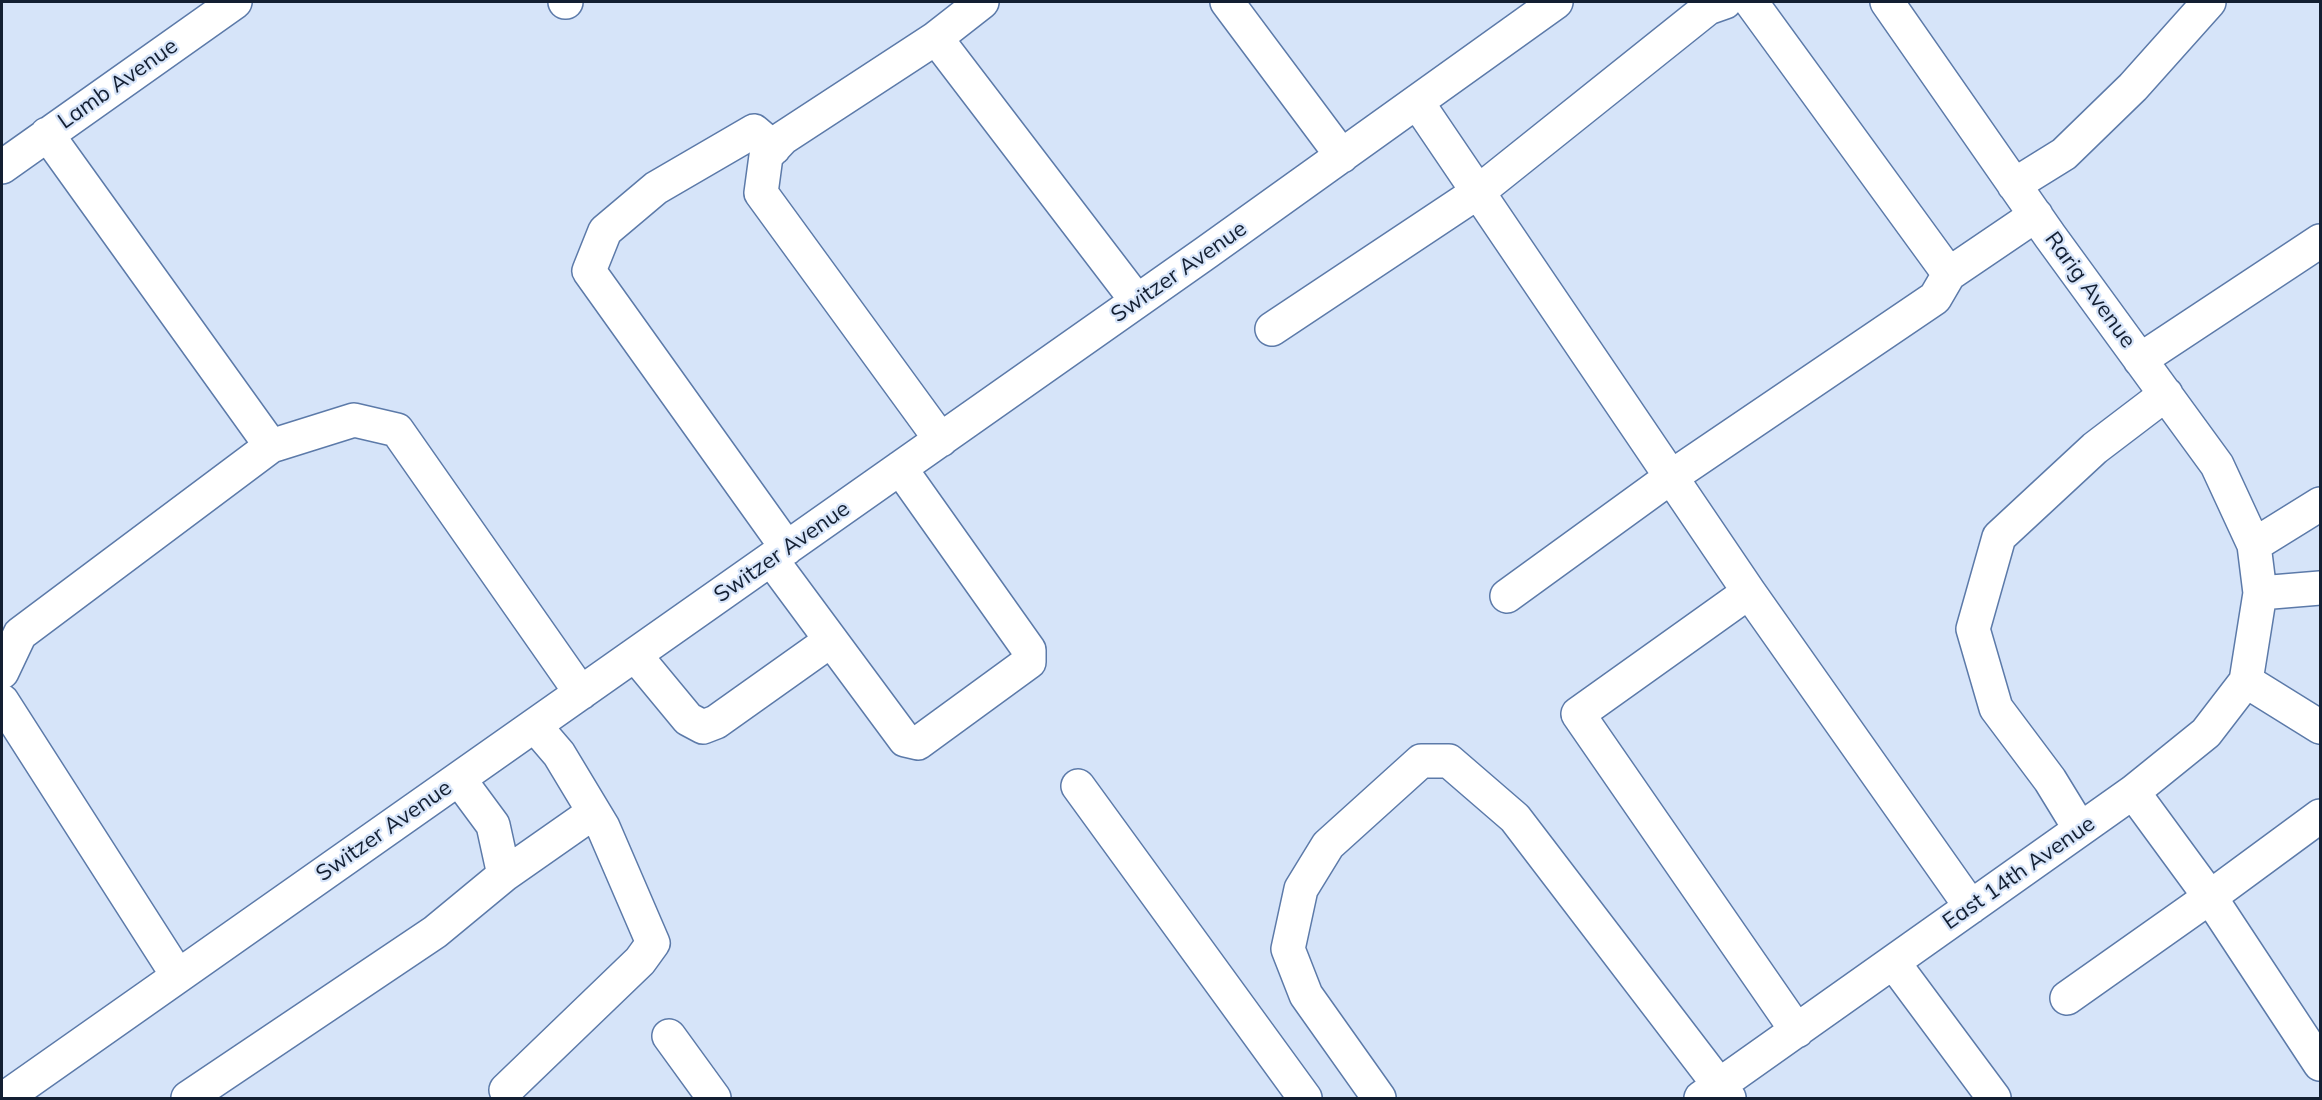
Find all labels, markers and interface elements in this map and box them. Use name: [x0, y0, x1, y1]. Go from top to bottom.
street label: Lamb Avenue: [53, 33, 183, 135]
street label: Switzer Avenue: [1106, 216, 1252, 328]
street label: Rarig Avenue: [2039, 227, 2141, 353]
street label: Switzer Avenue: [709, 496, 855, 608]
street label: Switzer Avenue: [311, 775, 457, 887]
street label: East 14th Avenue: [1938, 811, 2100, 935]

